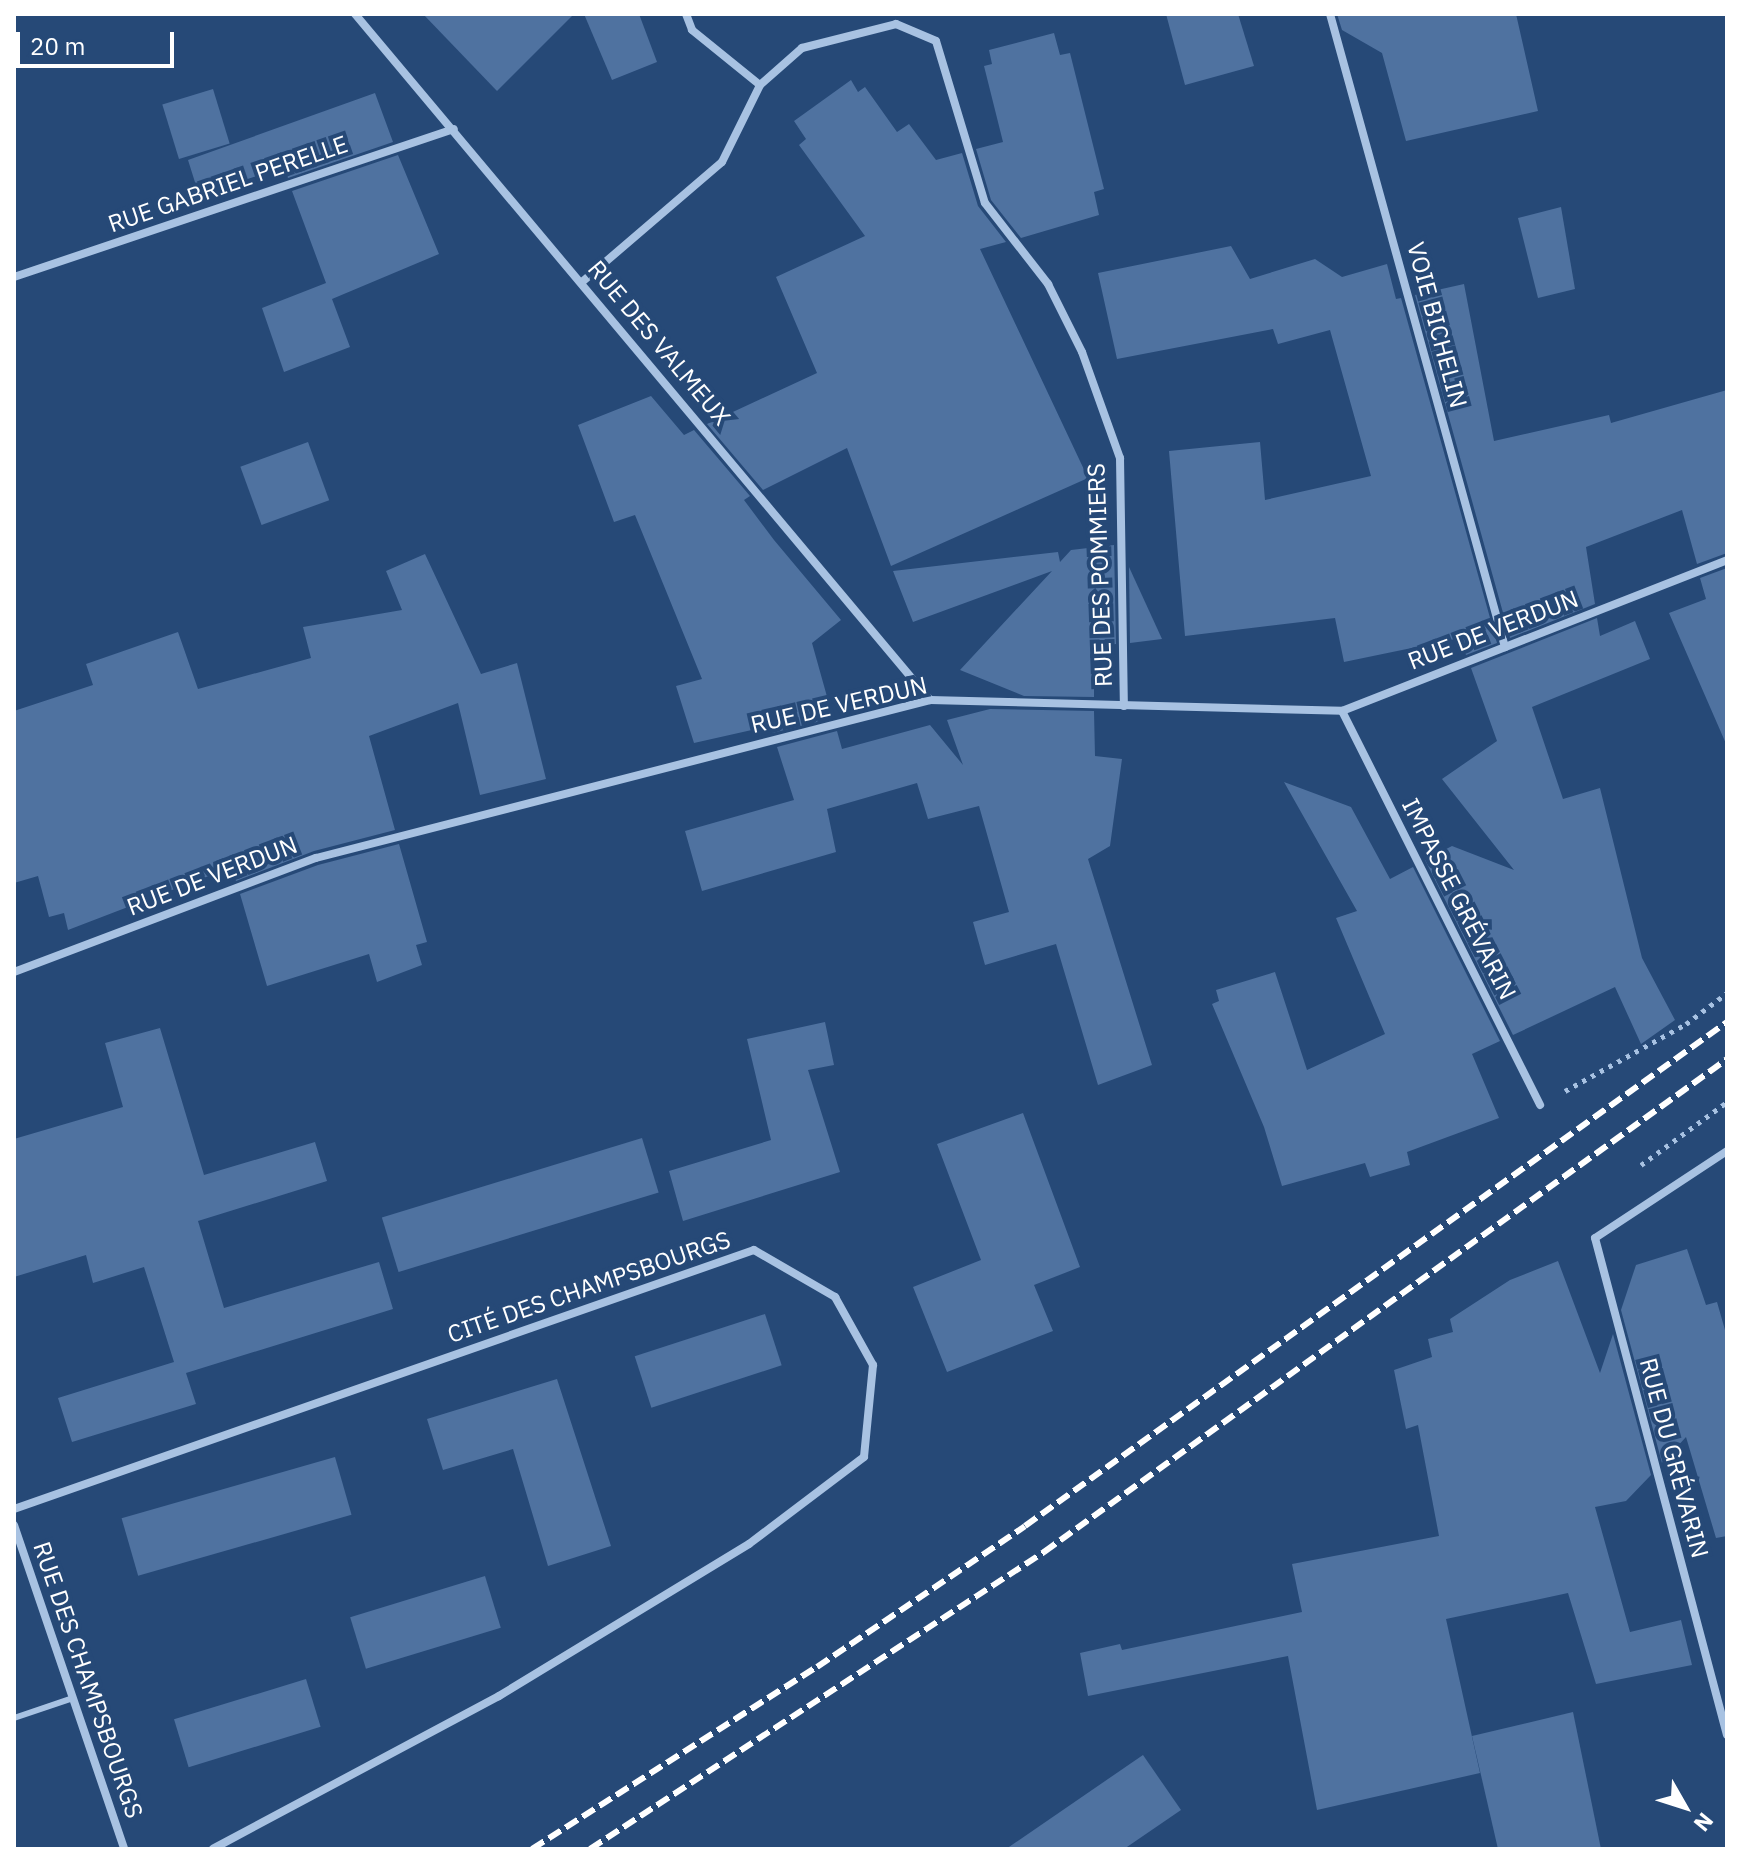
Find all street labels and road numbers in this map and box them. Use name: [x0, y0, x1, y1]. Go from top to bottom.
street label: RUE GABRIEL PERELLE: [105, 129, 351, 239]
street label: VOIE BICHELIN: [1401, 239, 1473, 411]
street label: RUE DES VALMEUX: [582, 255, 736, 431]
street label: RUE DES POMMIERS: [1082, 463, 1118, 687]
street label: RUE DE VERDUN: [1404, 584, 1582, 676]
street label: RUE DE VERDUN: [748, 671, 930, 739]
street label: IMPASSE GRÉVARIN: [1396, 794, 1522, 1004]
street label: RUE DE VERDUN: [123, 830, 301, 922]
street label: CITÉ DES CHAMPSBOURGS: [444, 1225, 734, 1349]
street label: RUE DU GRÉVARIN: [1633, 1355, 1715, 1561]
street label: RUE DES CHAMPSBOURGS: [27, 1538, 149, 1822]

